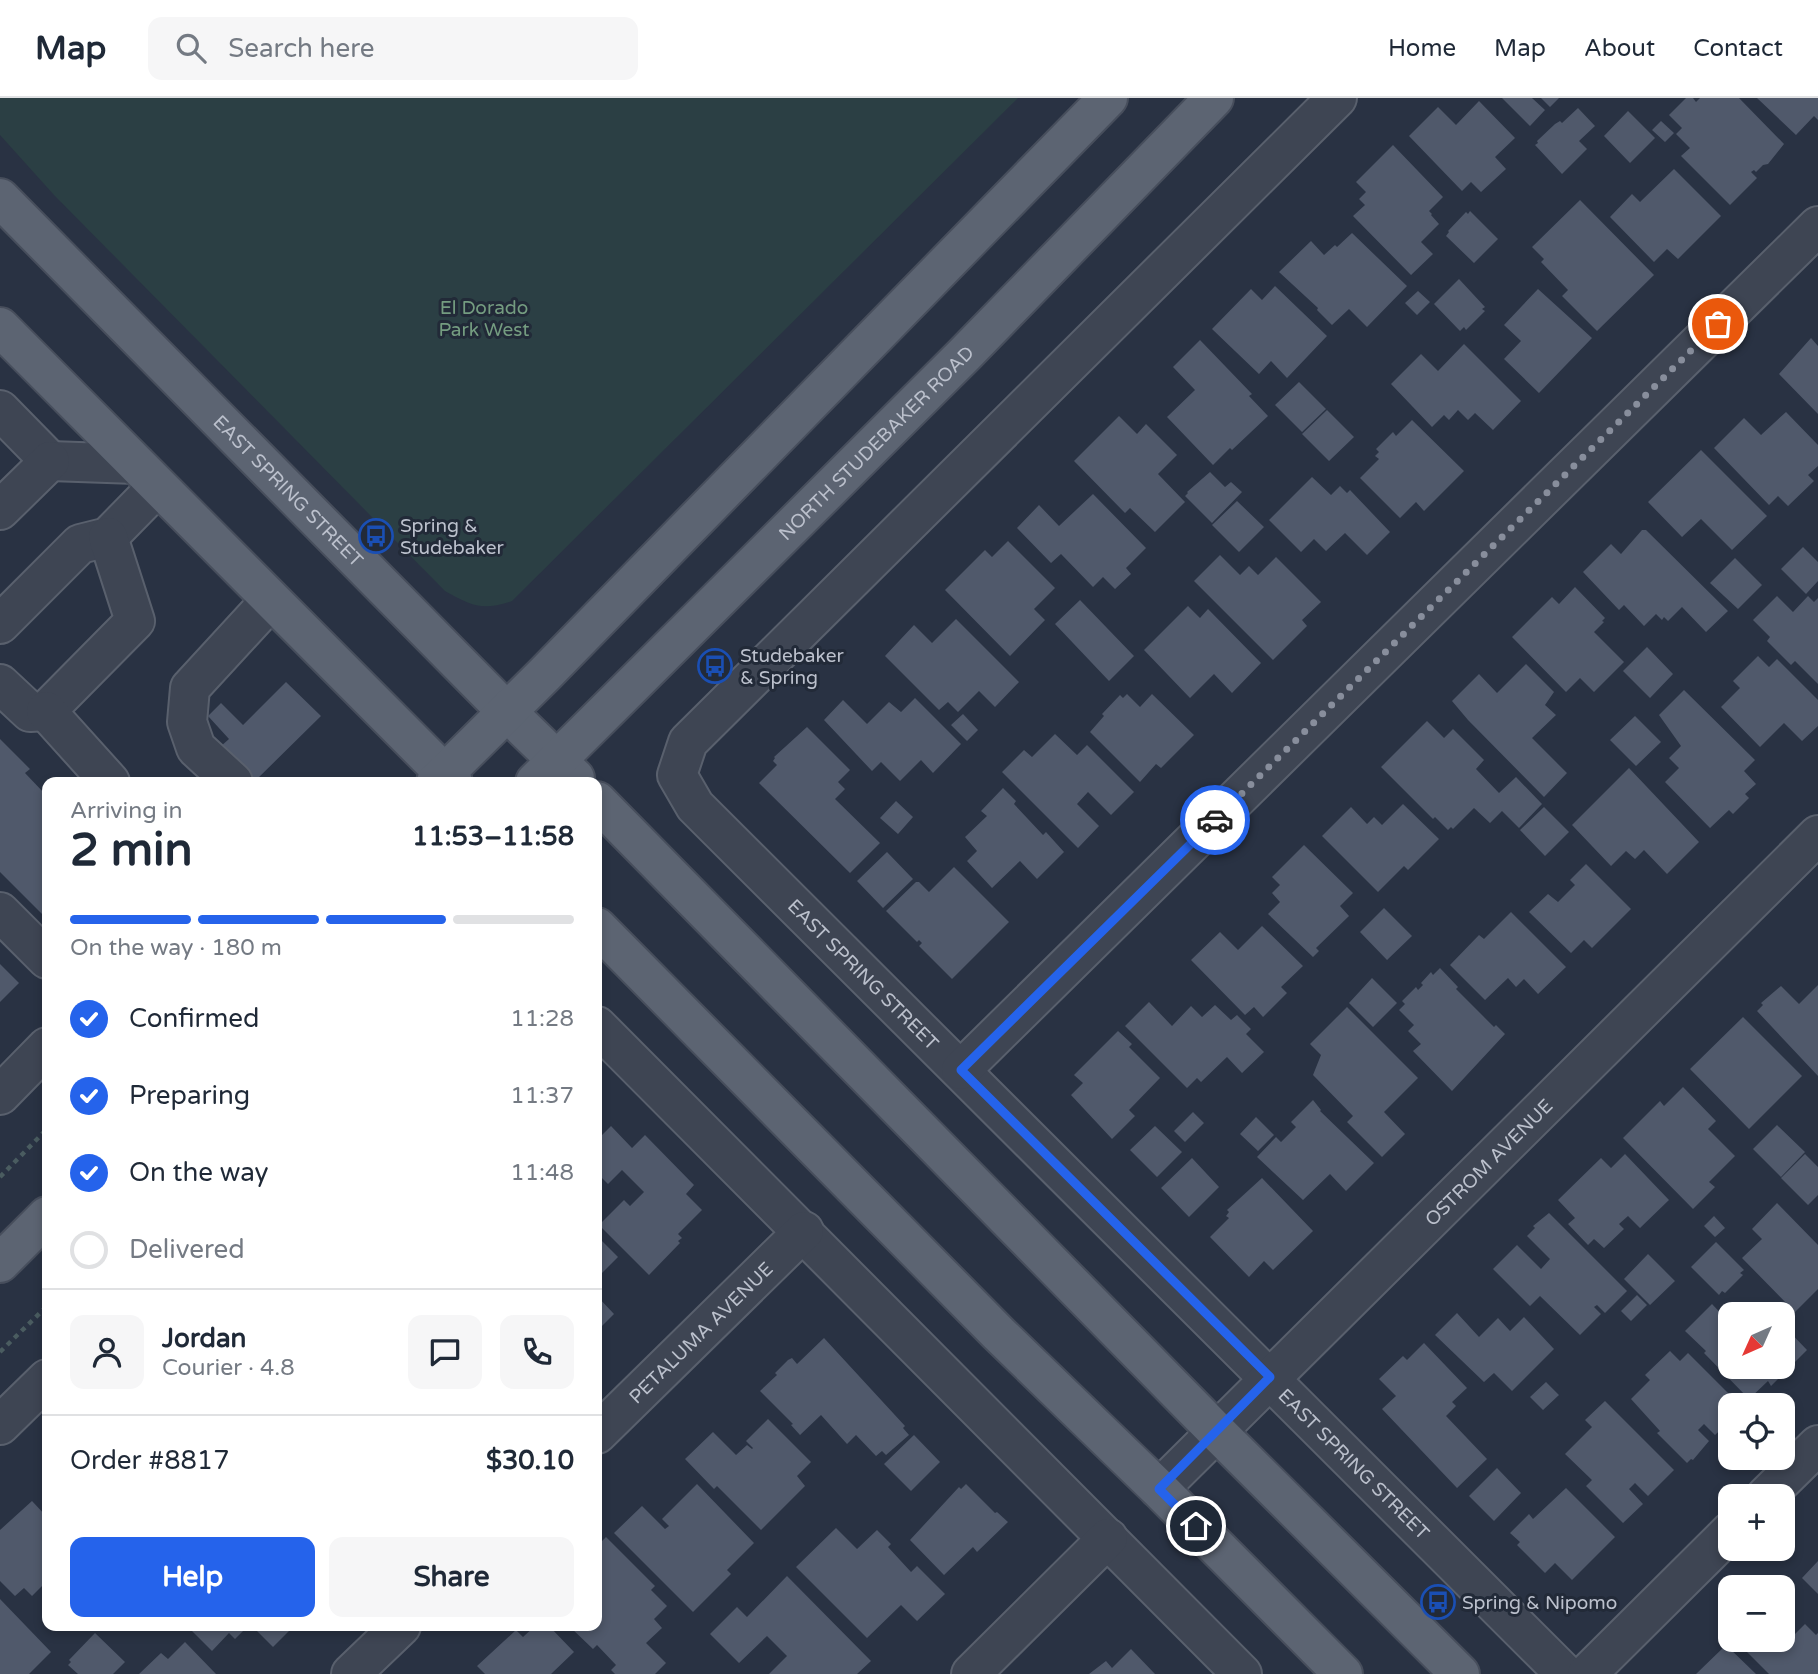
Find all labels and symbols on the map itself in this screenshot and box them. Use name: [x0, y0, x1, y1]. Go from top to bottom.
pin: [1688, 294, 1748, 354]
park label: El Dorado Park West: [439, 297, 529, 341]
street label: NORTH STUDEBAKER ROAD: [774, 342, 979, 545]
street label: EAST SPRING STREET: [208, 411, 368, 572]
place label: Spring & Studebaker: [400, 515, 504, 559]
bus stop icon: Spring & Studebaker: [357, 517, 395, 555]
place label: Studebaker & Spring: [740, 645, 844, 689]
bus stop icon: Studebaker & Spring: [696, 647, 734, 685]
courier: [1180, 785, 1250, 855]
street label: EAST SPRING STREET: [783, 895, 943, 1055]
street label: OSTROM AVENUE: [1421, 1095, 1557, 1231]
street label: PETALUMA AVENUE: [625, 1258, 778, 1408]
north arrow: [1718, 1302, 1796, 1379]
street label: EAST SPRING STREET: [1273, 1385, 1434, 1544]
pin: [1166, 1496, 1226, 1556]
bus stop icon: Spring & Nipomo: [1419, 1583, 1457, 1621]
place label: Spring & Nipomo: [1462, 1592, 1617, 1614]

